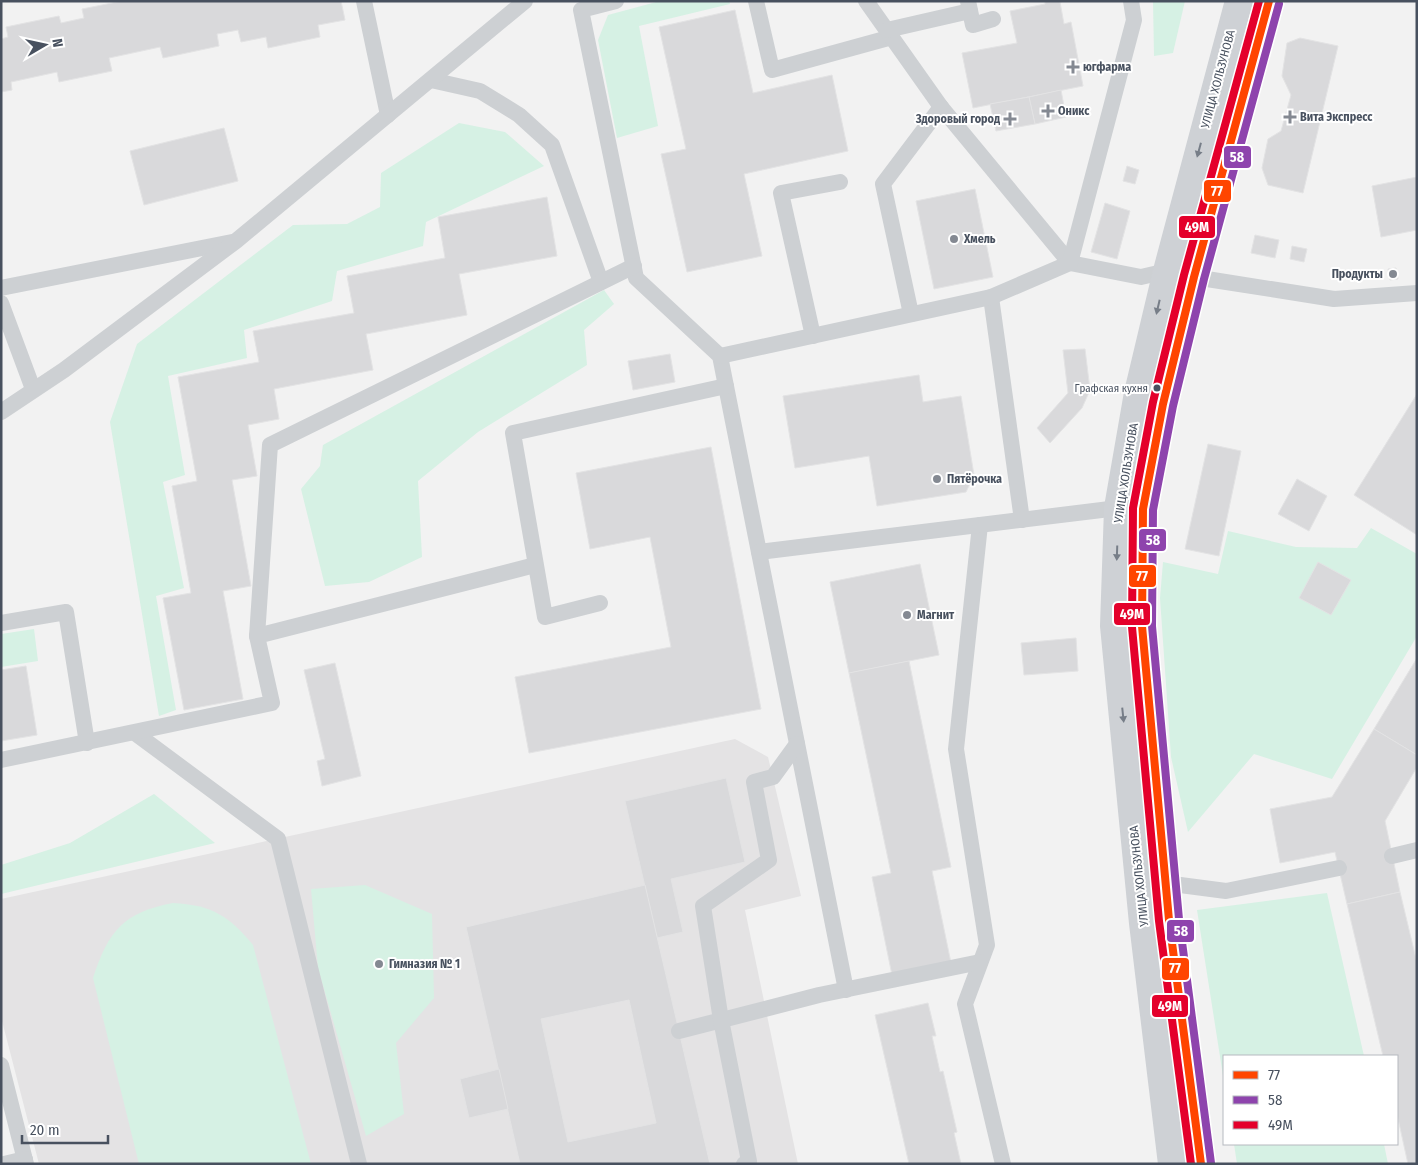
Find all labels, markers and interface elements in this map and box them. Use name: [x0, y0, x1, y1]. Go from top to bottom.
north arrow: [20, 20, 70, 70]
street label: УЛИЦА ХОЛЬЗУНОВА: [1198, 28, 1238, 131]
text: N: [48, 38, 66, 49]
place label: югфарма: [1083, 60, 1131, 74]
marker: югфарма: [1067, 61, 1079, 73]
place label: Оникс: [1058, 104, 1090, 118]
marker: Оникс: [1042, 105, 1054, 117]
place label: Вита Экспресс: [1300, 110, 1373, 124]
marker: Вита Экспресс: [1284, 111, 1296, 123]
place label: Здоровый город: [915, 112, 1000, 126]
marker: Здоровый город: [1004, 113, 1016, 125]
one-way arrow: [1195, 142, 1203, 157]
line badge: 58: [1223, 145, 1252, 169]
text: 58: [1230, 149, 1245, 166]
line badge: 77: [1203, 179, 1232, 203]
text: 77: [1211, 183, 1223, 200]
line badge: 49М: [1178, 215, 1216, 239]
text: 49М: [1185, 219, 1209, 236]
place label: Хмель: [963, 232, 996, 246]
marker: Хмель: [948, 233, 960, 245]
place label: Продукты: [1332, 267, 1383, 281]
marker: Продукты: [1387, 268, 1399, 280]
one-way arrow: [1154, 300, 1162, 315]
place label: Графская кухня: [1074, 382, 1148, 395]
marker: Графская кухня: [1152, 383, 1162, 393]
street label: УЛИЦА ХОЛЬЗУНОВА: [1111, 421, 1141, 525]
place label: Пятёрочка: [947, 472, 1002, 486]
marker: Пятёрочка: [931, 473, 943, 485]
line badge: 58: [1138, 528, 1167, 552]
text: 58: [1146, 532, 1161, 549]
one-way arrow: [1112, 545, 1120, 561]
line badge: 77: [1128, 564, 1157, 588]
text: 77: [1136, 568, 1148, 585]
line badge: 49М: [1113, 602, 1151, 626]
text: 49М: [1120, 606, 1144, 623]
place label: Магнит: [917, 608, 955, 622]
marker: Магнит: [901, 609, 913, 621]
one-way arrow: [1119, 707, 1127, 723]
street label: УЛИЦА ХОЛЬЗУНОВА: [1127, 824, 1151, 928]
line badge: 58: [1166, 919, 1195, 943]
text: 58: [1174, 923, 1189, 940]
place label: Гимназия № 1: [389, 957, 460, 971]
line badge: 77: [1161, 957, 1190, 981]
marker: Гимназия № 1: [373, 958, 385, 970]
text: 77: [1169, 960, 1181, 977]
line badge: 49М: [1151, 994, 1189, 1018]
text: 49М: [1158, 998, 1182, 1015]
legend: [1223, 1055, 1398, 1145]
text: 77: [1268, 1066, 1280, 1084]
text: 58: [1268, 1091, 1282, 1109]
scale bar: [22, 1112, 109, 1144]
text: 49М: [1268, 1116, 1293, 1134]
text: 20 m: [30, 1121, 60, 1139]

